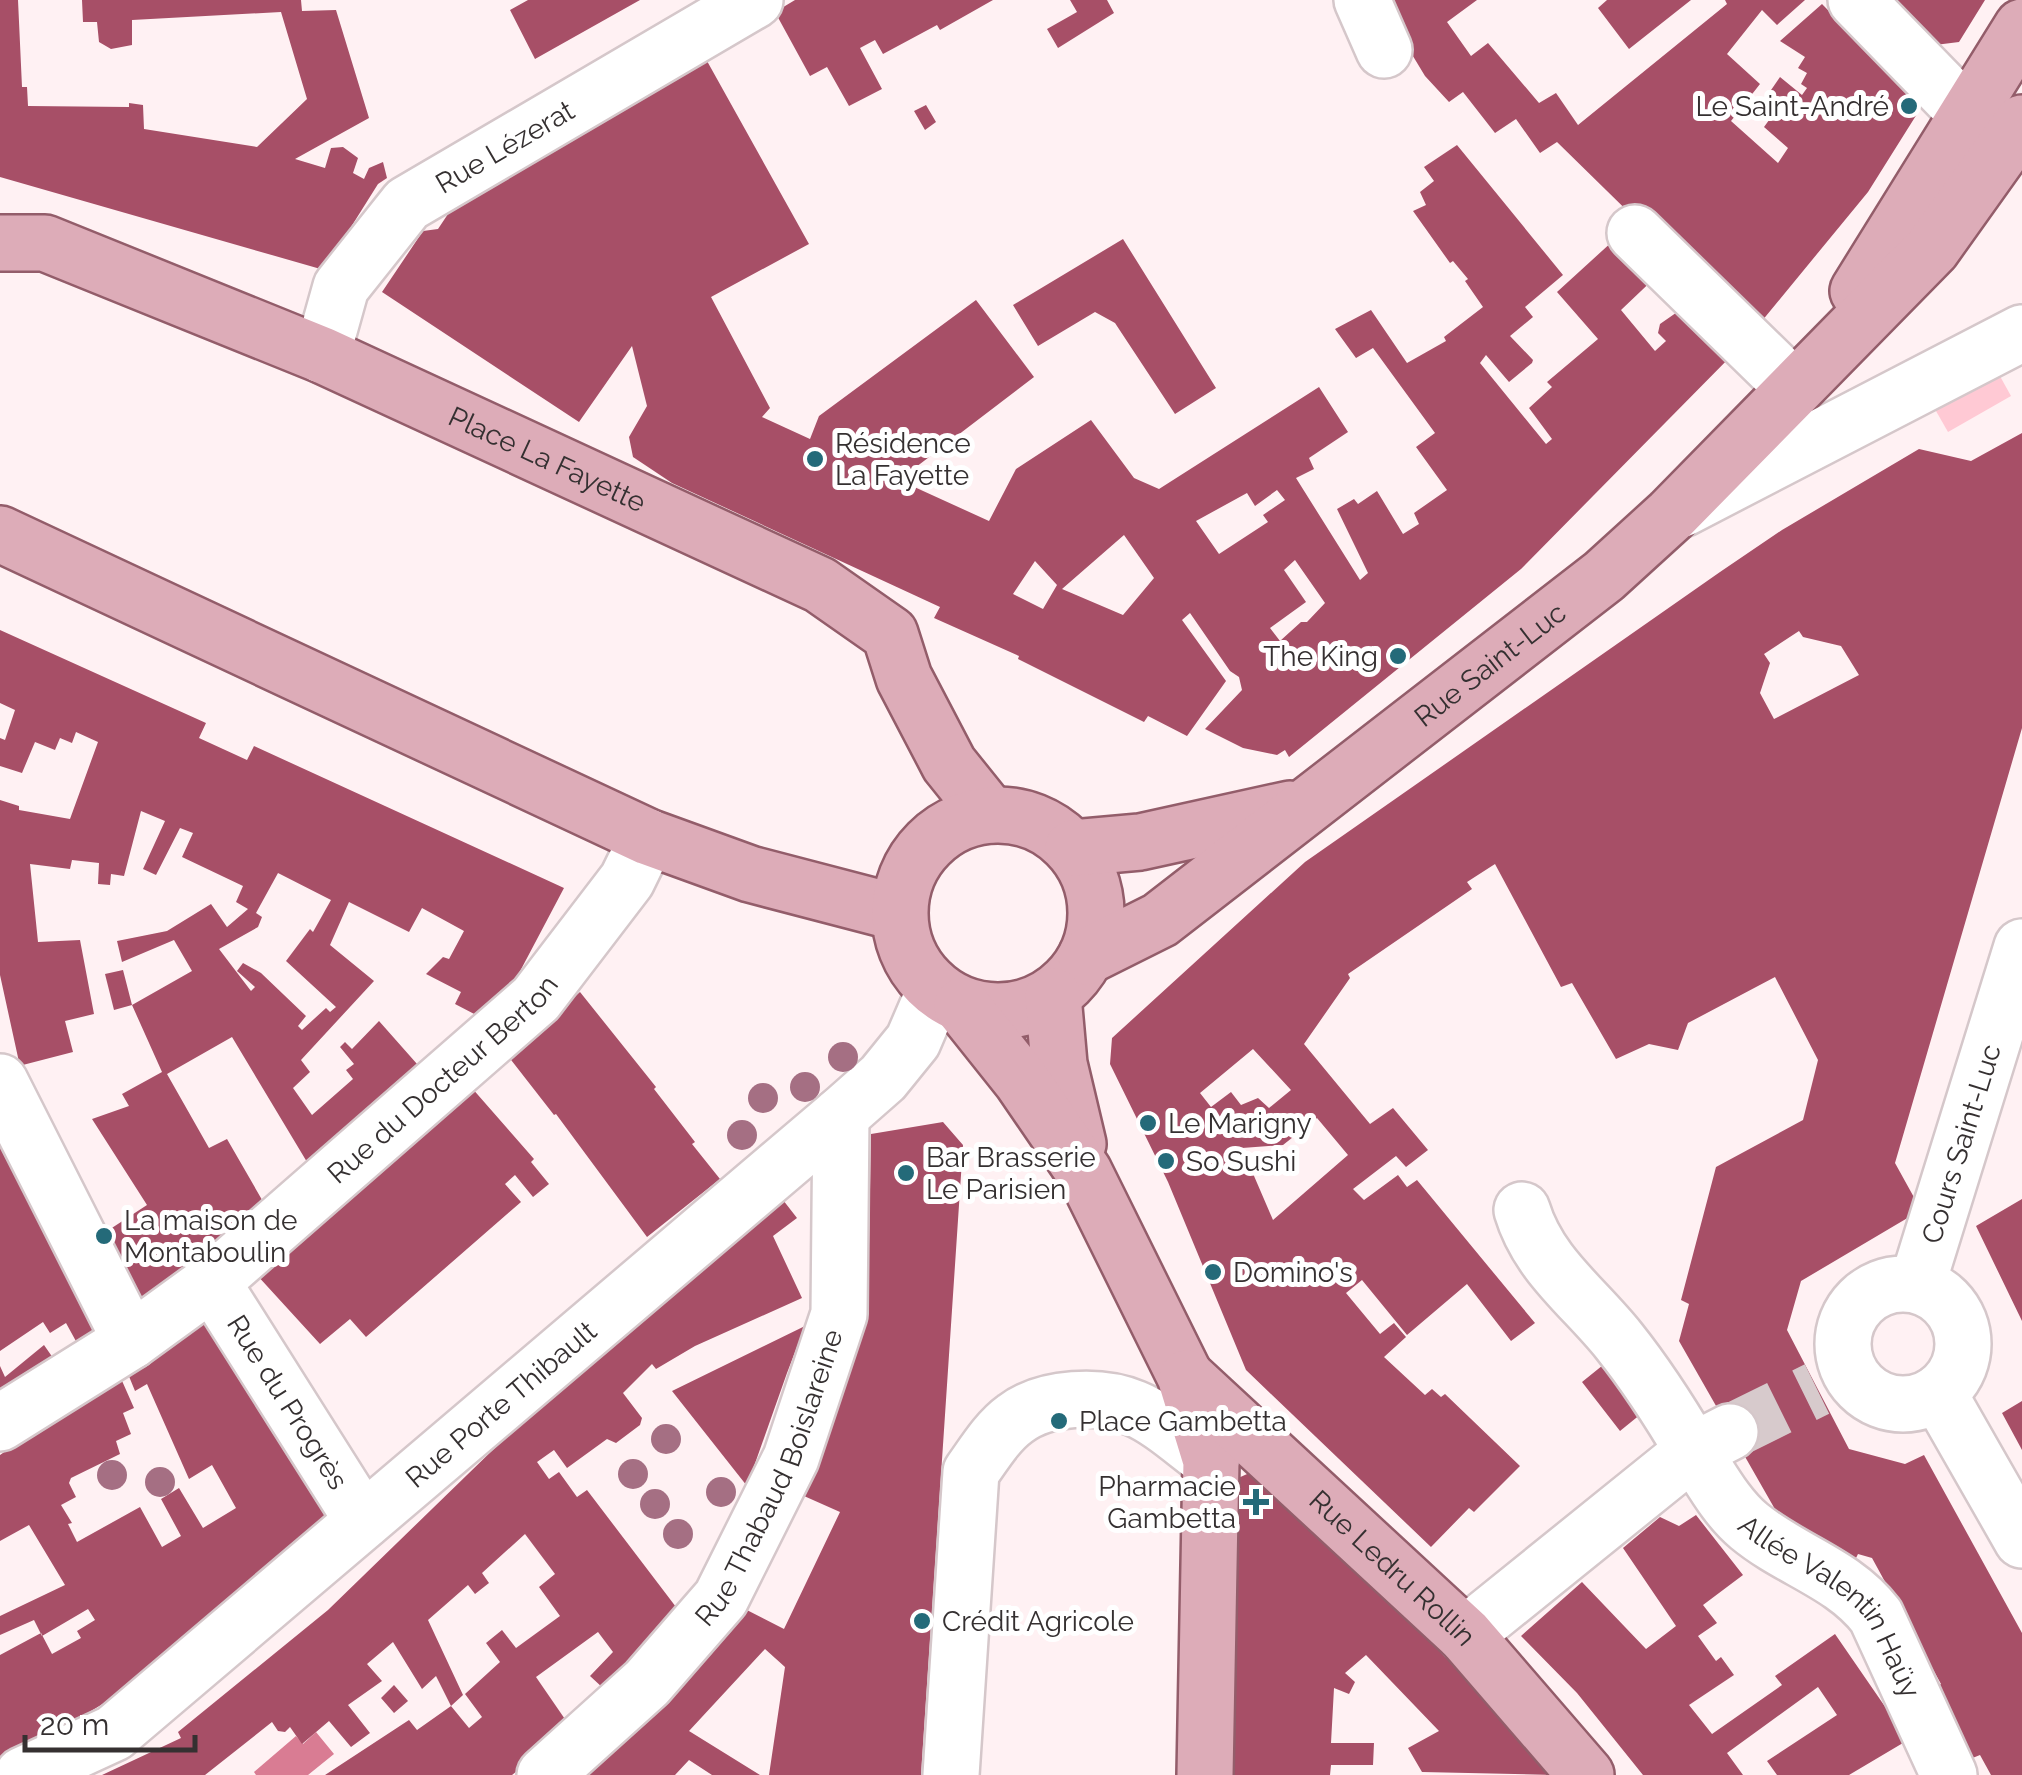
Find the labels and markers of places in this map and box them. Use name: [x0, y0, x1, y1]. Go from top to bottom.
place label: Le Saint-André: [1695, 90, 1889, 123]
marker: Le Saint-André: [1898, 95, 1920, 117]
place label: Résidence La Fayette: [835, 427, 971, 492]
marker: Résidence La Fayette: [804, 448, 826, 470]
place label: The King: [1263, 640, 1378, 673]
marker: The King: [1387, 645, 1409, 667]
place label: Le Marigny: [1168, 1107, 1312, 1140]
marker: Le Marigny: [1137, 1112, 1159, 1134]
place label: Bar Brasserie Le Parisien: [926, 1141, 1096, 1206]
place label: So Sushi: [1186, 1145, 1296, 1178]
marker: So Sushi: [1155, 1150, 1177, 1172]
marker: Bar Brasserie Le Parisien: [895, 1162, 917, 1184]
place label: La maison de Montaboulin: [124, 1204, 297, 1269]
marker: La maison de Montaboulin: [93, 1225, 115, 1247]
place label: Domino's: [1233, 1256, 1353, 1289]
marker: Domino's: [1202, 1261, 1224, 1283]
place label: Place Gambetta: [1079, 1405, 1287, 1438]
marker: Place Gambetta: [1048, 1410, 1070, 1432]
place label: Pharmacie Gambetta: [1098, 1470, 1236, 1535]
marker: Pharmacie Gambetta: [1245, 1491, 1267, 1513]
place label: Crédit Agricole: [942, 1605, 1134, 1638]
marker: Crédit Agricole: [911, 1610, 933, 1632]

